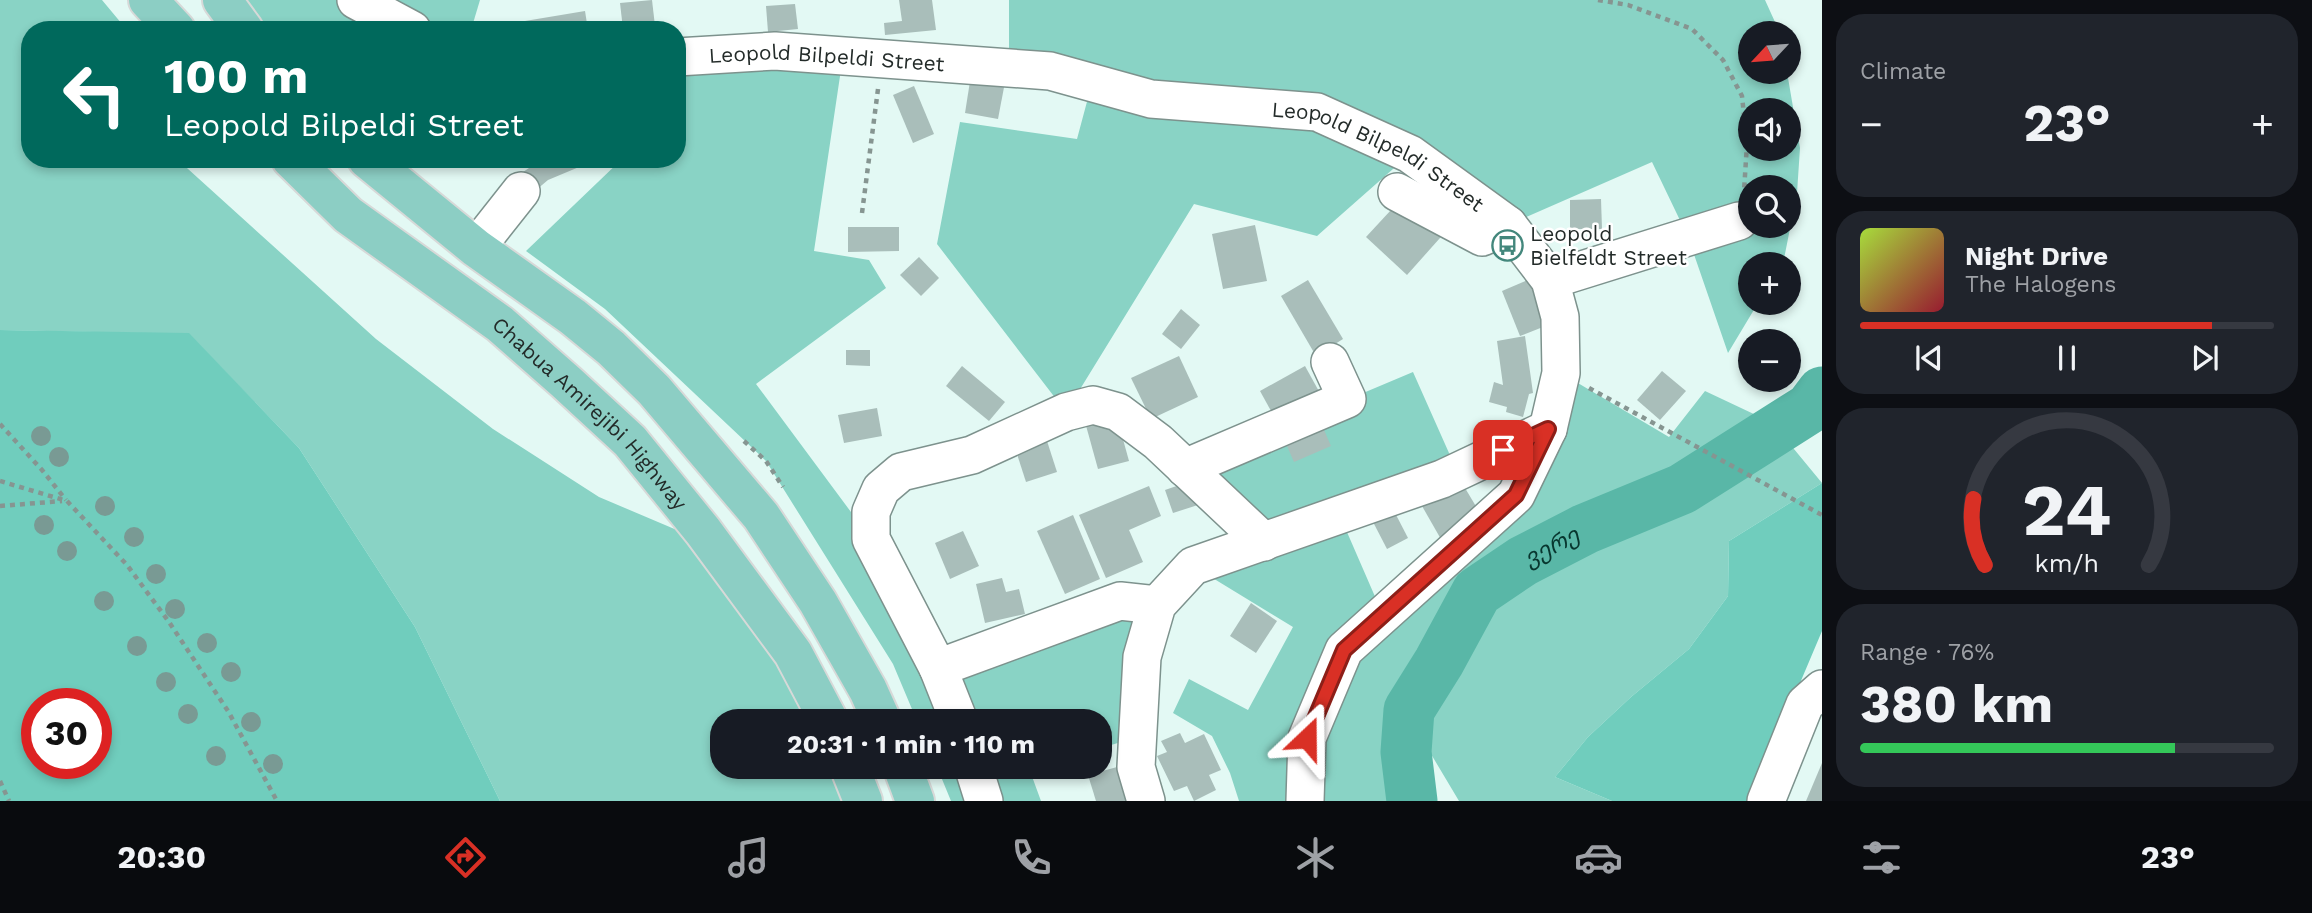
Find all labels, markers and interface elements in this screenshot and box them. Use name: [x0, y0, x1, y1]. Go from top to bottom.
north arrow: [1738, 21, 1801, 84]
map controls: [1738, 21, 1801, 392]
street label: Leopold Bilpeldi Street: [708, 38, 946, 76]
text: 100 m: [164, 47, 308, 105]
icon: left: [49, 49, 140, 140]
text: Climate: [1860, 58, 1946, 85]
text: 23°: [2023, 93, 2111, 154]
street label: Leopold Bilpeldi Street: [1271, 96, 1489, 216]
button: sound: [1738, 98, 1801, 161]
text: −: [1860, 102, 1883, 146]
text: +: [2251, 102, 2274, 146]
text: Leopold Bilpeldi Street: [164, 106, 524, 144]
button: search: [1738, 175, 1801, 238]
place label: Leopold Bielfeldt Street: [1530, 221, 1687, 270]
bus stop icon: Leopold Bielfeldt Street: [1490, 228, 1524, 262]
text: Night Drive: [1965, 241, 2108, 271]
button: +: [1738, 252, 1801, 315]
text: The Halogens: [1965, 271, 2116, 298]
street label: Chabua Amirejibi Highway: [488, 311, 693, 515]
button: −: [1738, 329, 1801, 392]
icon: previous: [1910, 339, 1948, 377]
icon: pause: [2048, 339, 2086, 377]
icon: next: [2186, 339, 2224, 377]
pin: [1473, 420, 1533, 480]
icon: arrive: [1484, 431, 1522, 469]
text: 24: [2022, 467, 2112, 553]
water label: ვერე: [1519, 520, 1585, 572]
text: km/h: [2035, 549, 2099, 578]
text: Range · 76%: [1860, 639, 1994, 666]
text: 380 km: [1860, 674, 2053, 735]
speed limit sign: 30: [21, 688, 112, 779]
position arrow: [1270, 701, 1344, 775]
text: 20:31 · 1 min · 110 m: [787, 729, 1035, 759]
icon: directions: [441, 833, 490, 882]
icon: music: [724, 833, 773, 882]
icon: phone: [1007, 833, 1056, 882]
icon: climate: [1291, 833, 1340, 882]
icon: car: [1574, 833, 1623, 882]
icon: filters: [1857, 833, 1906, 882]
text: 20:30: [117, 838, 206, 876]
text: 23°: [2141, 838, 2195, 876]

